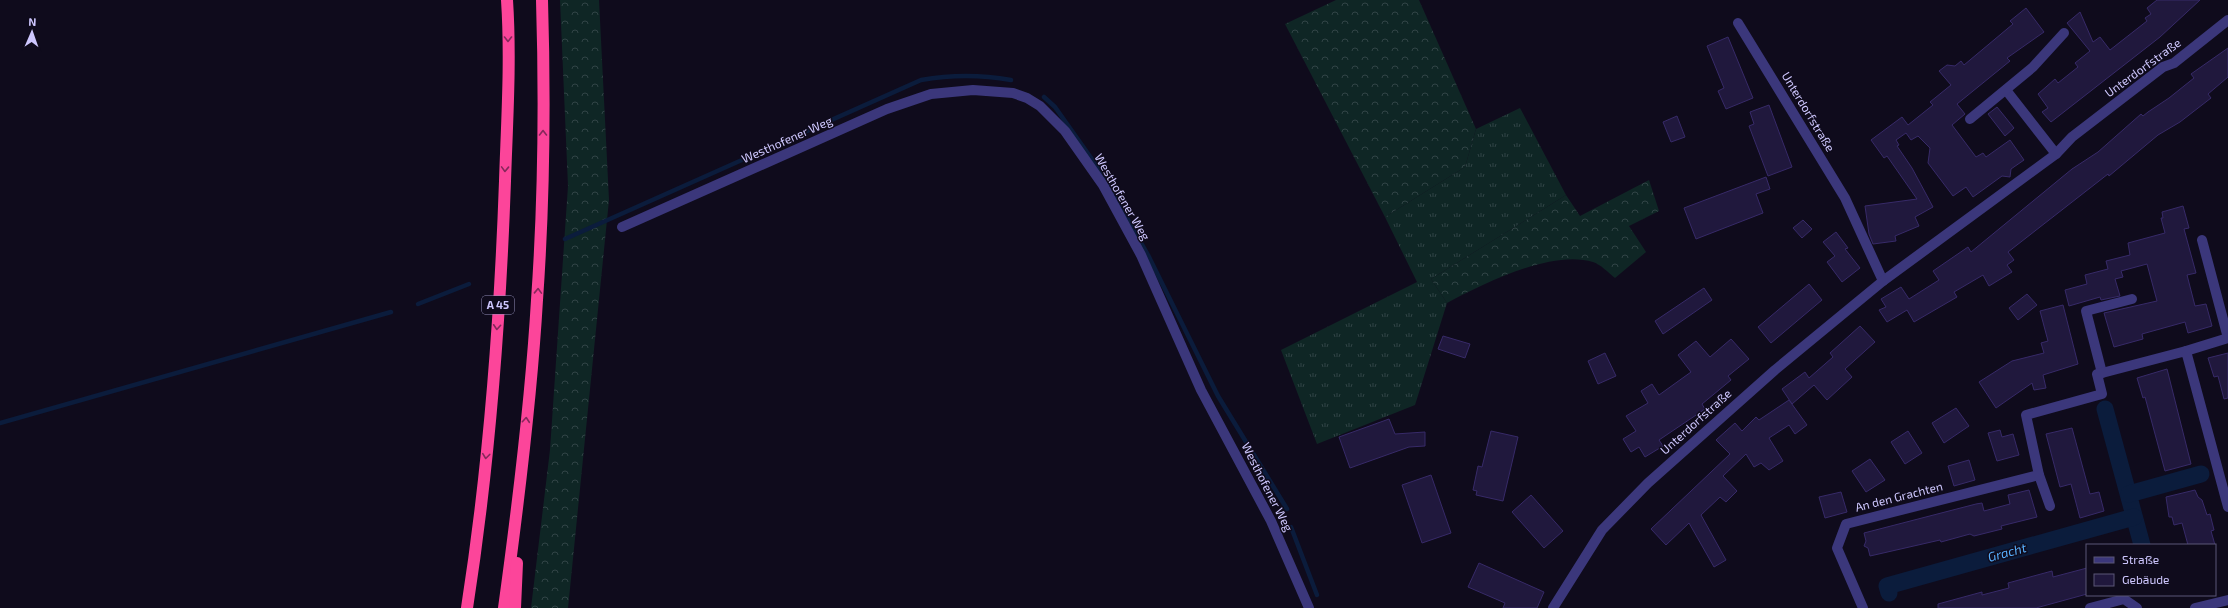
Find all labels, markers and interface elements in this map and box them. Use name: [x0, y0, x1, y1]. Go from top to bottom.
north arrow: [12, 12, 52, 52]
text: N: [28, 15, 37, 28]
street label: Unterdorfstraße: [2102, 35, 2183, 99]
one-way arrow: [504, 36, 512, 42]
street label: Unterdorfstraße: [1780, 69, 1838, 154]
street label: Westhofener Weg: [739, 113, 834, 165]
one-way arrow: [539, 130, 547, 136]
street label: Westhofener Weg: [1092, 151, 1154, 243]
one-way arrow: [501, 166, 510, 172]
one-way arrow: [534, 288, 542, 294]
road number: A 45: [482, 296, 514, 314]
one-way arrow: [492, 324, 501, 330]
street label: Unterdorfstraße: [1657, 386, 1734, 457]
one-way arrow: [522, 417, 531, 423]
street label: Westhofener Weg: [1239, 440, 1296, 534]
one-way arrow: [482, 453, 491, 459]
street label: An den Grachten: [1853, 478, 1944, 514]
water label: Gracht: [1986, 539, 2028, 565]
legend: [2086, 544, 2216, 596]
text: Straße: [2122, 552, 2159, 566]
text: Gebäude: [2122, 572, 2170, 586]

